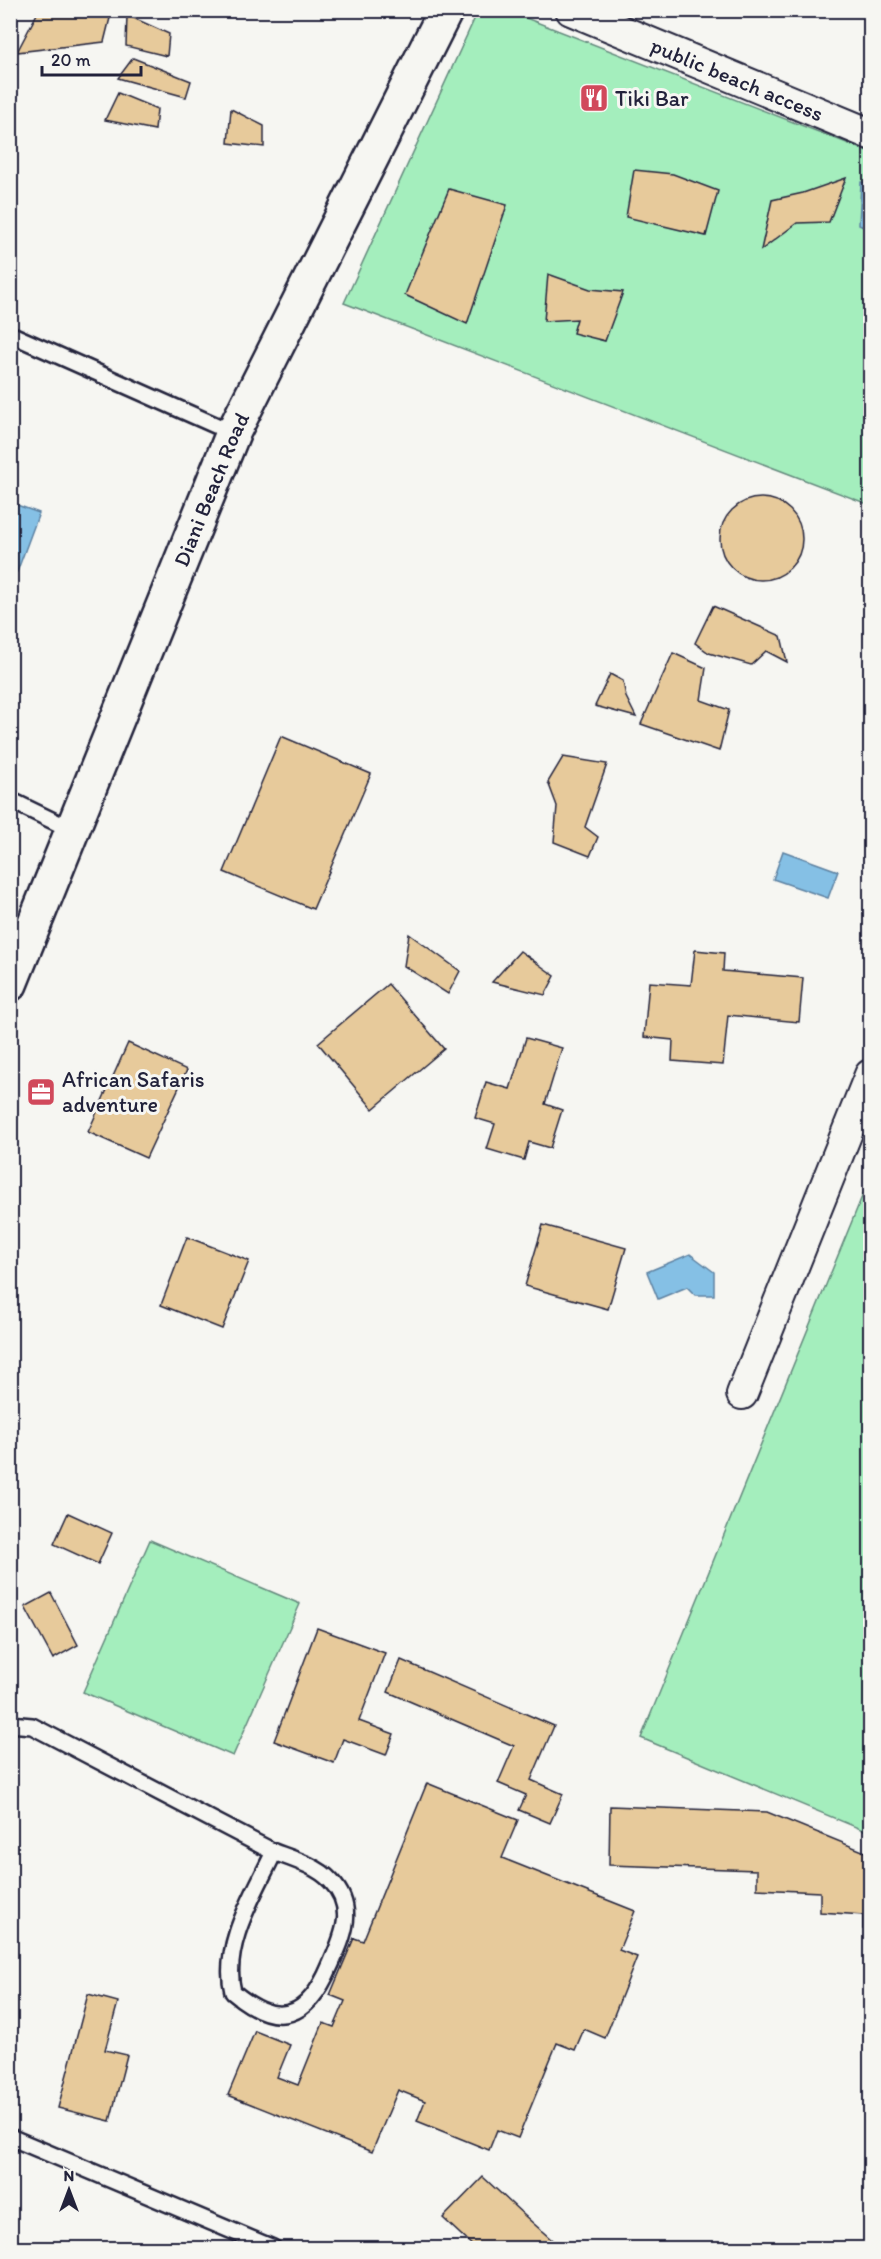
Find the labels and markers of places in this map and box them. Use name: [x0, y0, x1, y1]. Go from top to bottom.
restaurant icon: Tiki Bar: [578, 82, 610, 114]
place label: Tiki Bar: [615, 85, 689, 112]
place label: African Safaris adventure: [62, 1066, 205, 1118]
office icon: African Safaris adventure: [25, 1076, 57, 1108]

